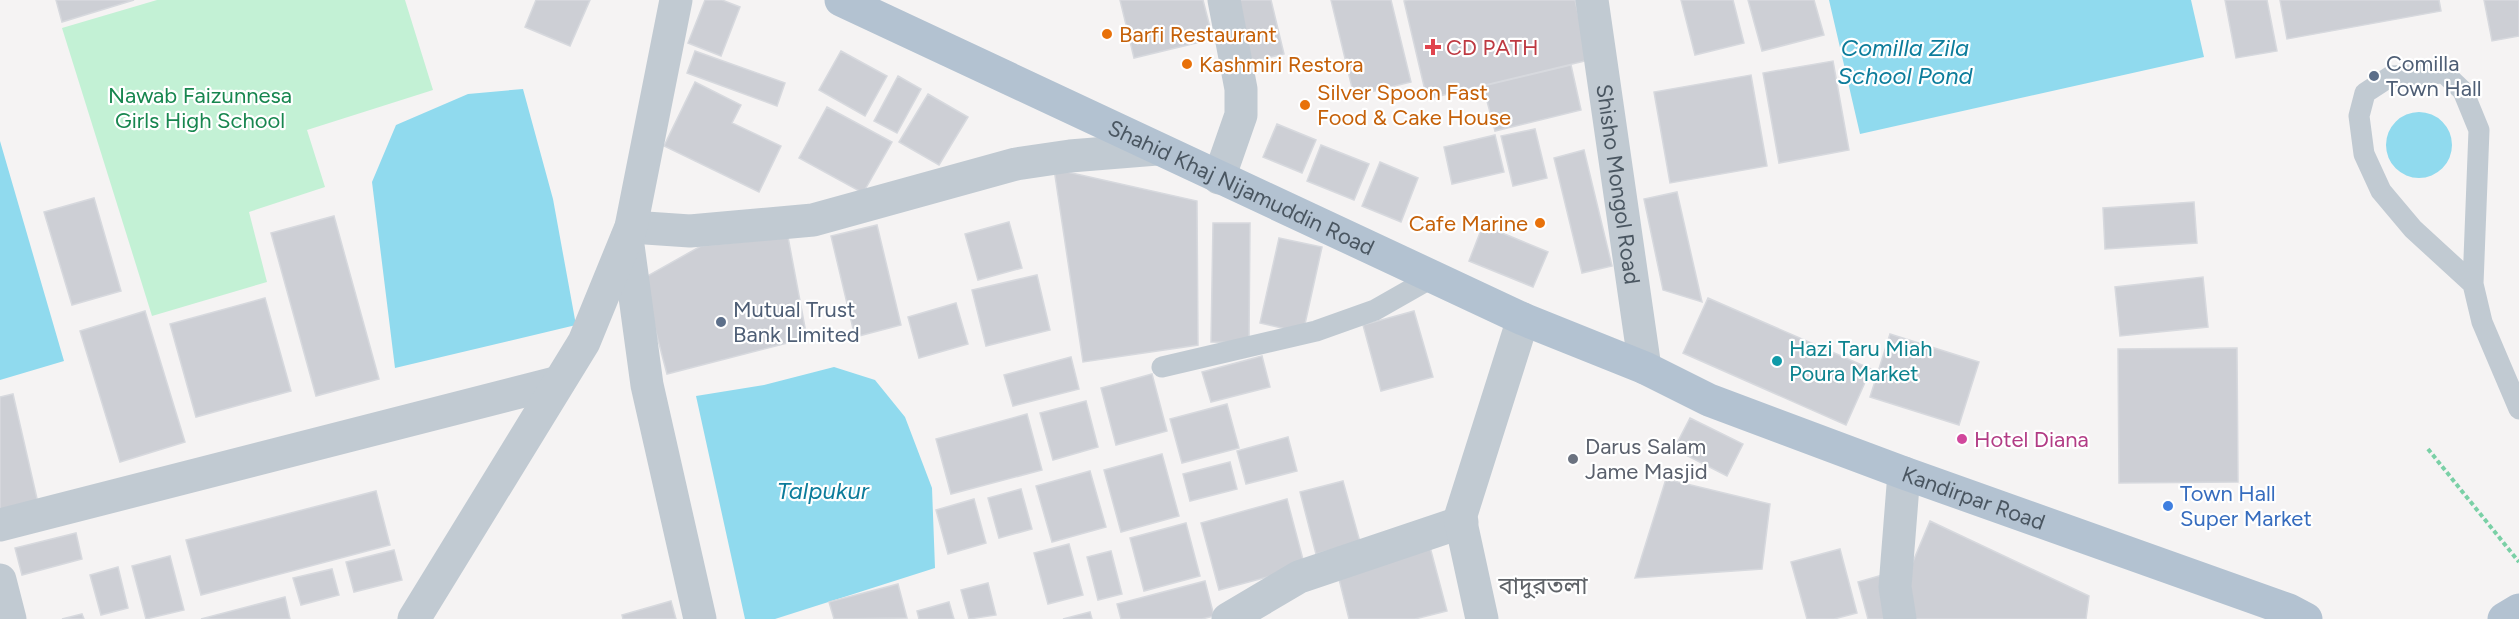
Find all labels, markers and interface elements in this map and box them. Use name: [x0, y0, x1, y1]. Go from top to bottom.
place label: Barfi Restaurant: [1119, 21, 1277, 48]
marker: Barfi Restaurant: [1100, 27, 1114, 41]
water label: Comilla Zila School Pond: [1837, 33, 1974, 90]
place label: CD PATH: [1446, 34, 1538, 61]
marker: CD PATH: [1424, 38, 1442, 56]
place label: Comilla Town Hall: [2386, 50, 2482, 102]
place label: Kashmiri Restora: [1199, 51, 1364, 78]
marker: Kashmiri Restora: [1180, 57, 1194, 71]
marker: Comilla Town Hall: [2367, 69, 2381, 83]
place label: Silver Spoon Fast Food & Cake House: [1317, 79, 1511, 131]
park label: Nawab Faizunnesa Girls High School: [108, 82, 292, 134]
street label: Shisho Mongol Road: [1591, 82, 1646, 286]
marker: Silver Spoon Fast Food & Cake House: [1298, 98, 1312, 112]
street label: Shahid Khaj Nijamuddin Road: [1104, 113, 1379, 261]
place label: Cafe Marine: [1409, 210, 1528, 237]
marker: Cafe Marine: [1533, 216, 1547, 230]
place label: Mutual Trust Bank Limited: [733, 296, 860, 348]
marker: Mutual Trust Bank Limited: [714, 315, 728, 329]
place label: Hazi Taru Miah Poura Market: [1789, 335, 1932, 387]
marker: Hazi Taru Miah Poura Market: [1770, 354, 1784, 368]
place label: Hotel Diana: [1974, 426, 2089, 453]
marker: Hotel Diana: [1955, 432, 1969, 446]
place label: Darus Salam Jame Masjid: [1585, 433, 1708, 485]
marker: Darus Salam Jame Masjid: [1566, 452, 1580, 466]
street label: Kandirpar Road: [1898, 460, 2049, 536]
water label: Talpukur: [777, 476, 870, 505]
place label: Town Hall Super Market: [2180, 480, 2312, 532]
marker: Town Hall Super Market: [2161, 499, 2175, 513]
district label: বাদুরতলা: [1497, 571, 1588, 600]

